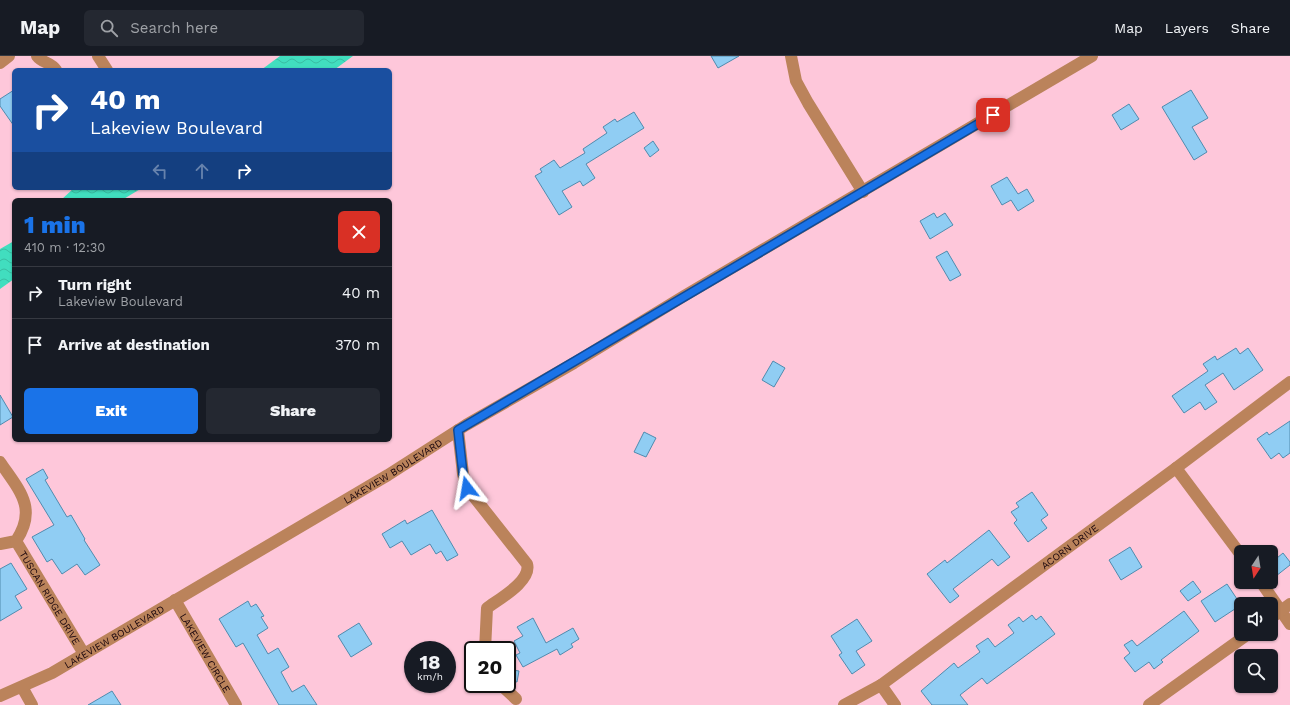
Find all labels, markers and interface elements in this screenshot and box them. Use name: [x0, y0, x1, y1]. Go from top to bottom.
search box: [84, 10, 364, 46]
text: Map: [20, 16, 60, 39]
icon: search: [98, 17, 120, 39]
text: Search here: [130, 19, 218, 37]
text: Map: [1114, 20, 1143, 36]
text: Layers: [1165, 20, 1209, 36]
text: Share: [1231, 20, 1270, 36]
text: 40 m: [90, 83, 160, 116]
icon: right: [24, 84, 76, 136]
pin: [976, 98, 1010, 132]
icon: arrive: [982, 104, 1004, 126]
text: Lakeview Boulevard: [90, 117, 263, 138]
icon: left: [149, 160, 171, 182]
icon: ahead: [191, 160, 213, 182]
icon: right: [233, 160, 255, 182]
text: 1 min: [24, 211, 86, 239]
button: close: [338, 211, 380, 253]
text: 410 m · 12:30: [24, 240, 105, 255]
text: Turn right: [58, 276, 131, 294]
icon: right: [24, 282, 46, 304]
text: 40 m: [342, 284, 380, 302]
text: Lakeview Boulevard: [58, 294, 183, 309]
icon: arrive: [24, 334, 46, 356]
text: Arrive at destination: [58, 336, 210, 354]
text: 370 m: [335, 336, 380, 354]
button: Exit: [24, 388, 198, 434]
button: Share: [206, 388, 380, 434]
street label: LAKEVIEW BOULEVARD: [342, 437, 444, 506]
position arrow: [446, 467, 488, 509]
street label: ACORN DRIVE: [1039, 522, 1100, 571]
north arrow: [1234, 545, 1278, 589]
map controls: [1234, 545, 1278, 693]
street label: TUSCAN RIDGE DRIVE: [17, 549, 82, 647]
button: sound: [1234, 597, 1278, 641]
street label: LAKEVIEW BOULEVARD: [62, 603, 166, 670]
street label: LAKEVIEW CIRCLE: [178, 611, 233, 695]
speed limit sign: 20: [464, 641, 516, 693]
button: search: [1234, 649, 1278, 693]
text: 18: [419, 650, 441, 674]
text: km/h: [417, 671, 443, 682]

